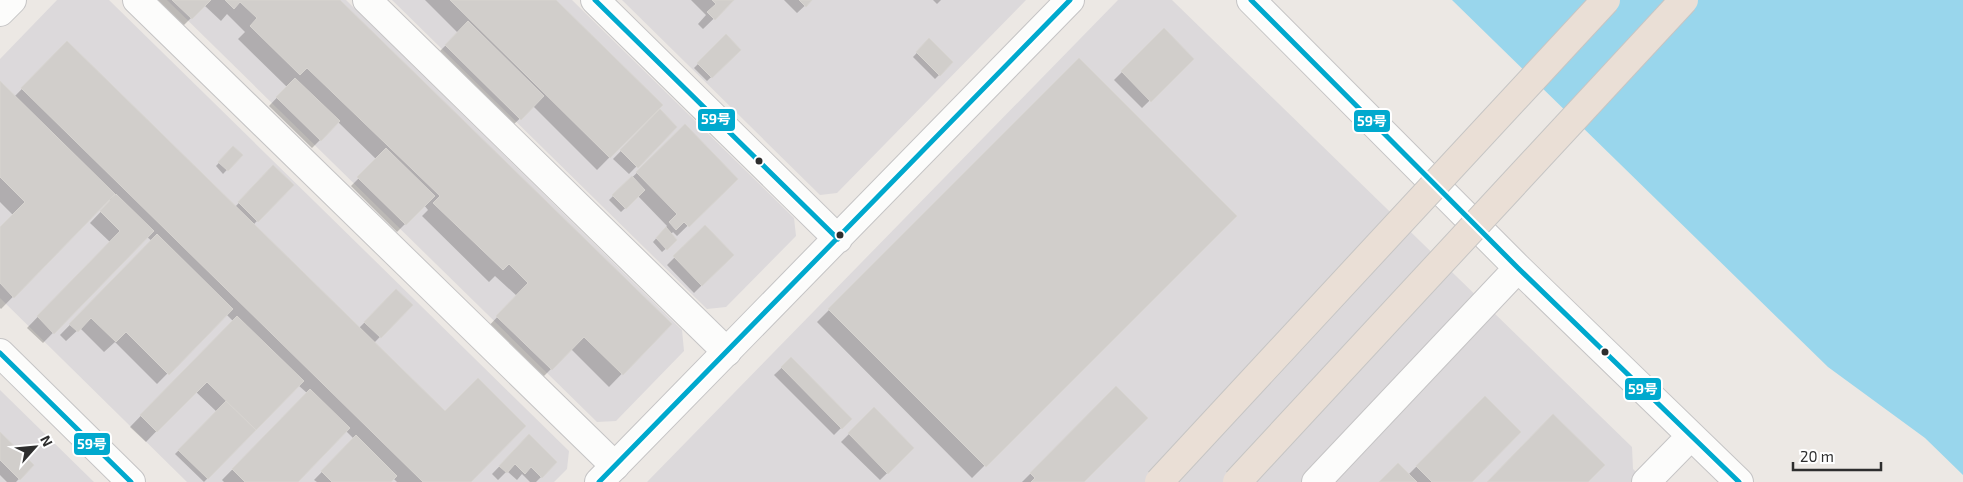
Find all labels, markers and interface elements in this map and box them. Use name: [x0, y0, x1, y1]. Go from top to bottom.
line badge: 59号: [697, 108, 736, 132]
line badge: 59号: [1353, 109, 1391, 133]
text: 59号: [701, 110, 731, 127]
text: 59号: [1357, 112, 1387, 129]
unlabelled marker: [754, 156, 764, 166]
unlabelled marker: [835, 230, 845, 240]
unlabelled marker: [1600, 347, 1610, 357]
line badge: 59号: [1624, 377, 1662, 401]
text: 59号: [1628, 380, 1658, 397]
north arrow: [10, 422, 60, 472]
line badge: 59号: [73, 432, 111, 456]
text: N: [37, 433, 57, 449]
text: 59号: [77, 435, 107, 452]
scale bar: [1793, 440, 1880, 472]
text: 20 m: [1800, 447, 1834, 465]

